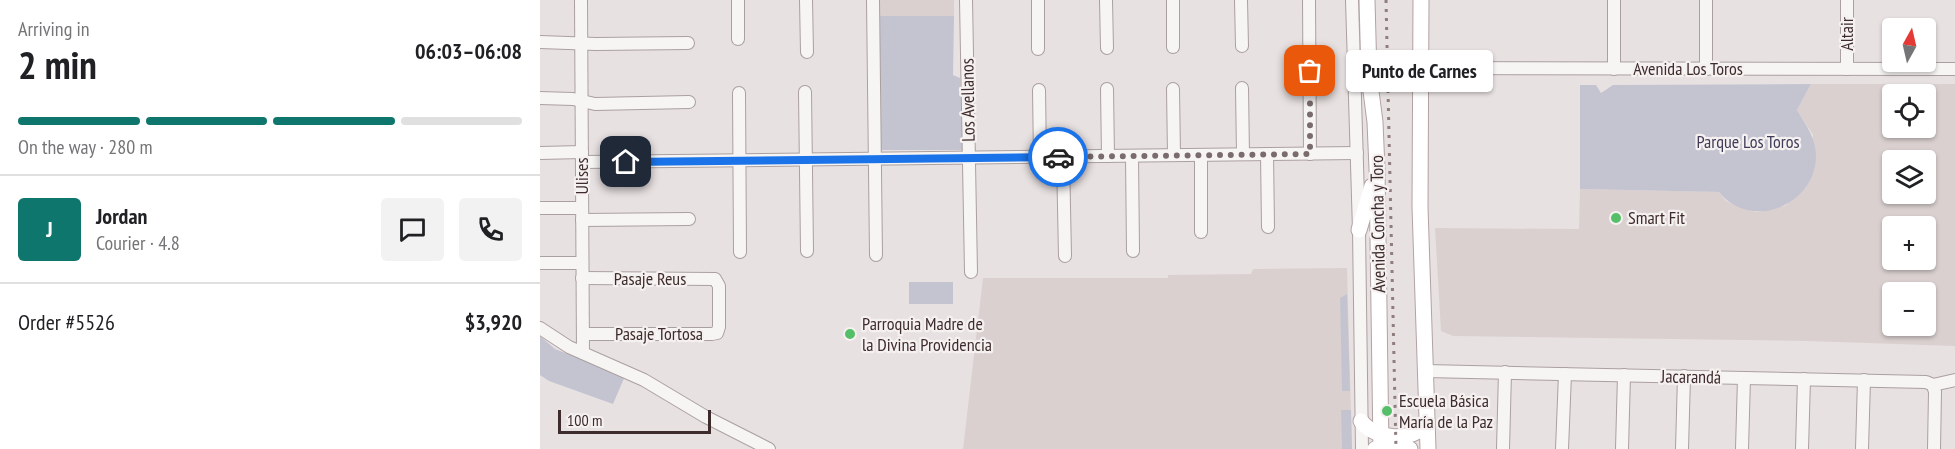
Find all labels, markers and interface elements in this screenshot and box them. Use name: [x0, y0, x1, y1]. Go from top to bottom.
text: Arriving in: [18, 16, 90, 42]
street label: Altair: [1835, 17, 1858, 51]
north arrow: [1882, 18, 1936, 72]
map controls: [1882, 18, 1936, 336]
text: 06:03–06:08: [415, 37, 522, 65]
text: 2 min: [18, 39, 97, 90]
pin: [1284, 45, 1335, 96]
callout: Punto de Carnes: [1346, 50, 1493, 92]
icon: bag: [1293, 54, 1326, 87]
street label: Avenida Los Toros: [1633, 57, 1743, 80]
street label: Los Avellanos: [955, 58, 980, 142]
text: Punto de Carnes: [1362, 58, 1477, 84]
button: locate: [1882, 84, 1936, 138]
courier: [1028, 127, 1088, 187]
park label: Parque Los Toros: [1696, 130, 1800, 153]
text: On the way · 280 m: [18, 134, 153, 160]
pin: [600, 136, 651, 187]
icon: car: [1042, 141, 1075, 174]
icon: home: [609, 145, 642, 178]
button: layers: [1882, 150, 1936, 204]
street label: Avenida Concha y Toro: [1365, 155, 1390, 293]
street label: Ulises: [570, 157, 593, 195]
button: chat: [381, 198, 444, 261]
button: phone: [459, 198, 522, 261]
text: Jordan: [96, 202, 147, 230]
place label: Smart Fit: [1628, 206, 1685, 229]
marker: Smart Fit: [1609, 211, 1623, 225]
text: J: [46, 215, 53, 243]
button: +: [1882, 216, 1936, 270]
text: Courier · 4.8: [96, 230, 180, 256]
street label: Pasaje Reus: [614, 267, 686, 290]
button: −: [1882, 282, 1936, 336]
text: Order #5526: [18, 308, 115, 336]
text: $3,920: [465, 308, 522, 336]
place label: Parroquia Madre de la Divina Providencia: [862, 312, 992, 356]
street label: Pasaje Tortosa: [615, 322, 703, 345]
marker: Parroquia Madre de la Divina Providencia: [843, 327, 857, 341]
street label: Jacarandá: [1660, 364, 1721, 389]
place label: Escuela Básica María de la Paz: [1399, 389, 1493, 433]
marker: Escuela Básica María de la Paz: [1380, 404, 1394, 418]
scale bar: [558, 407, 711, 434]
text: 100 m: [567, 410, 602, 430]

